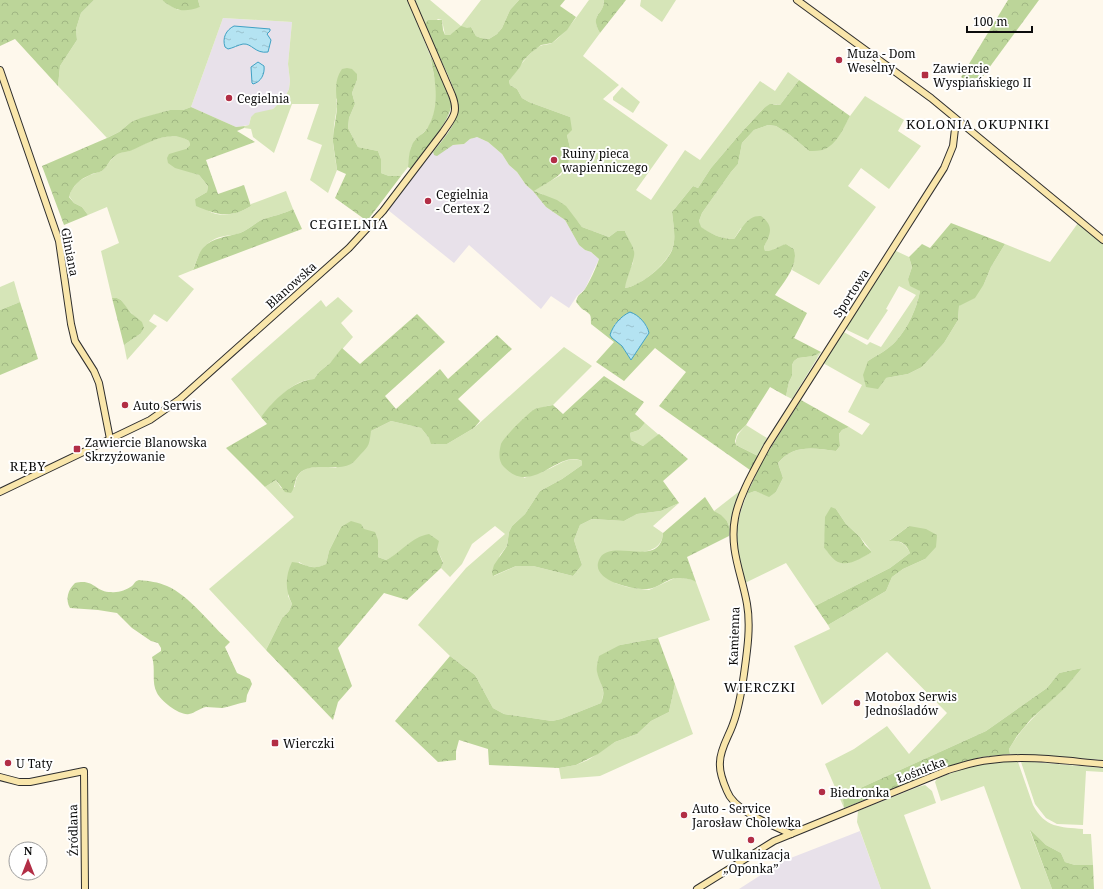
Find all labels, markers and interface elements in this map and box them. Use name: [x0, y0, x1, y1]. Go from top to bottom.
scale bar: [967, 8, 1032, 34]
text: 100 m: [973, 13, 1008, 30]
place label: Muza - Dom Weselny: [847, 45, 916, 76]
marker: Muza - Dom Weselny: [834, 55, 844, 65]
place label: Zawiercie Wyspiańskiego II: [933, 60, 1031, 91]
marker: Zawiercie Wyspiańskiego II: [920, 70, 930, 80]
place label: Cegielnia: [237, 90, 290, 107]
marker: Cegielnia: [224, 93, 234, 103]
district label: KOLONIA OKUPNIKI: [906, 115, 1050, 133]
place label: Ruiny pieca wapienniczego: [562, 145, 648, 176]
marker: Ruiny pieca wapienniczego: [549, 155, 559, 165]
place label: Cegielnia - Certex 2: [436, 186, 490, 217]
marker: Cegielnia - Certex 2: [423, 196, 433, 206]
district label: CEGIELNIA: [309, 215, 389, 233]
street label: Gliniana: [57, 226, 83, 278]
street label: Blanowska: [262, 258, 320, 312]
street label: Sportowa: [829, 265, 873, 321]
place label: Auto Serwis: [133, 397, 201, 414]
marker: Auto Serwis: [120, 400, 130, 410]
place label: Zawiercie Blanowska Skrzyżowanie: [85, 434, 207, 465]
marker: Zawiercie Blanowska Skrzyżowanie: [72, 444, 82, 454]
district label: RĘBY: [10, 457, 46, 475]
street label: Kamienna: [724, 606, 744, 666]
district label: WIERCZKI: [724, 678, 796, 696]
place label: Motobox Serwis Jednośladów: [864, 688, 957, 719]
marker: Motobox Serwis Jednośladów: [852, 698, 862, 708]
place label: Wierczki: [283, 735, 335, 752]
marker: Wierczki: [270, 738, 280, 748]
street label: Łośnicka: [894, 753, 948, 787]
place label: U Taty: [16, 755, 53, 772]
marker: U Taty: [3, 758, 13, 768]
place label: Biedronka: [830, 784, 890, 801]
marker: Biedronka: [817, 787, 827, 797]
place label: Auto - Service Jarosław Cholewka: [691, 800, 802, 831]
street label: Źródlana: [64, 804, 82, 856]
marker: Auto - Service Jarosław Cholewka: [679, 810, 689, 820]
marker: Wulkanizacja „Oponka”: [746, 835, 756, 845]
north arrow: [8, 841, 48, 881]
text: N: [24, 843, 33, 858]
place label: Wulkanizacja „Oponka”: [712, 846, 790, 877]

